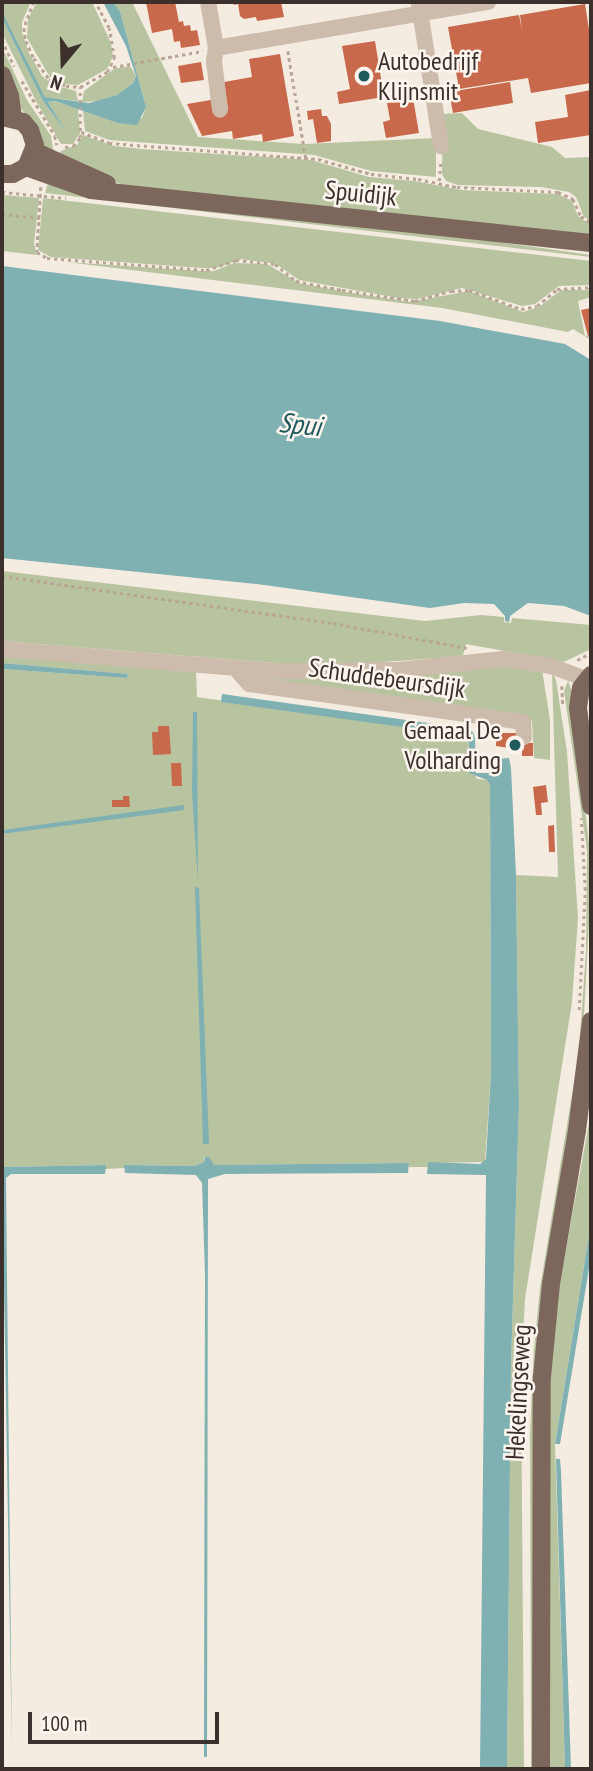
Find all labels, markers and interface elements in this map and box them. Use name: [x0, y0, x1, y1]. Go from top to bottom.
north arrow: [28, 28, 98, 98]
place label: Autobedrijf Klijnsmit: [378, 45, 478, 106]
marker: Autobedrijf Klijnsmit: [356, 68, 372, 84]
text: N: [47, 70, 65, 96]
street label: Spuidijk: [324, 174, 398, 212]
water label: Spui: [277, 405, 323, 443]
street label: Schuddebeursdijk: [307, 652, 467, 704]
place label: Gemaal De Volharding: [404, 714, 501, 776]
marker: Gemaal De Volharding: [507, 737, 523, 753]
street label: Hekelingseweg: [499, 1323, 537, 1461]
scale bar: [32, 1698, 222, 1742]
text: 100 m: [41, 1710, 87, 1737]

